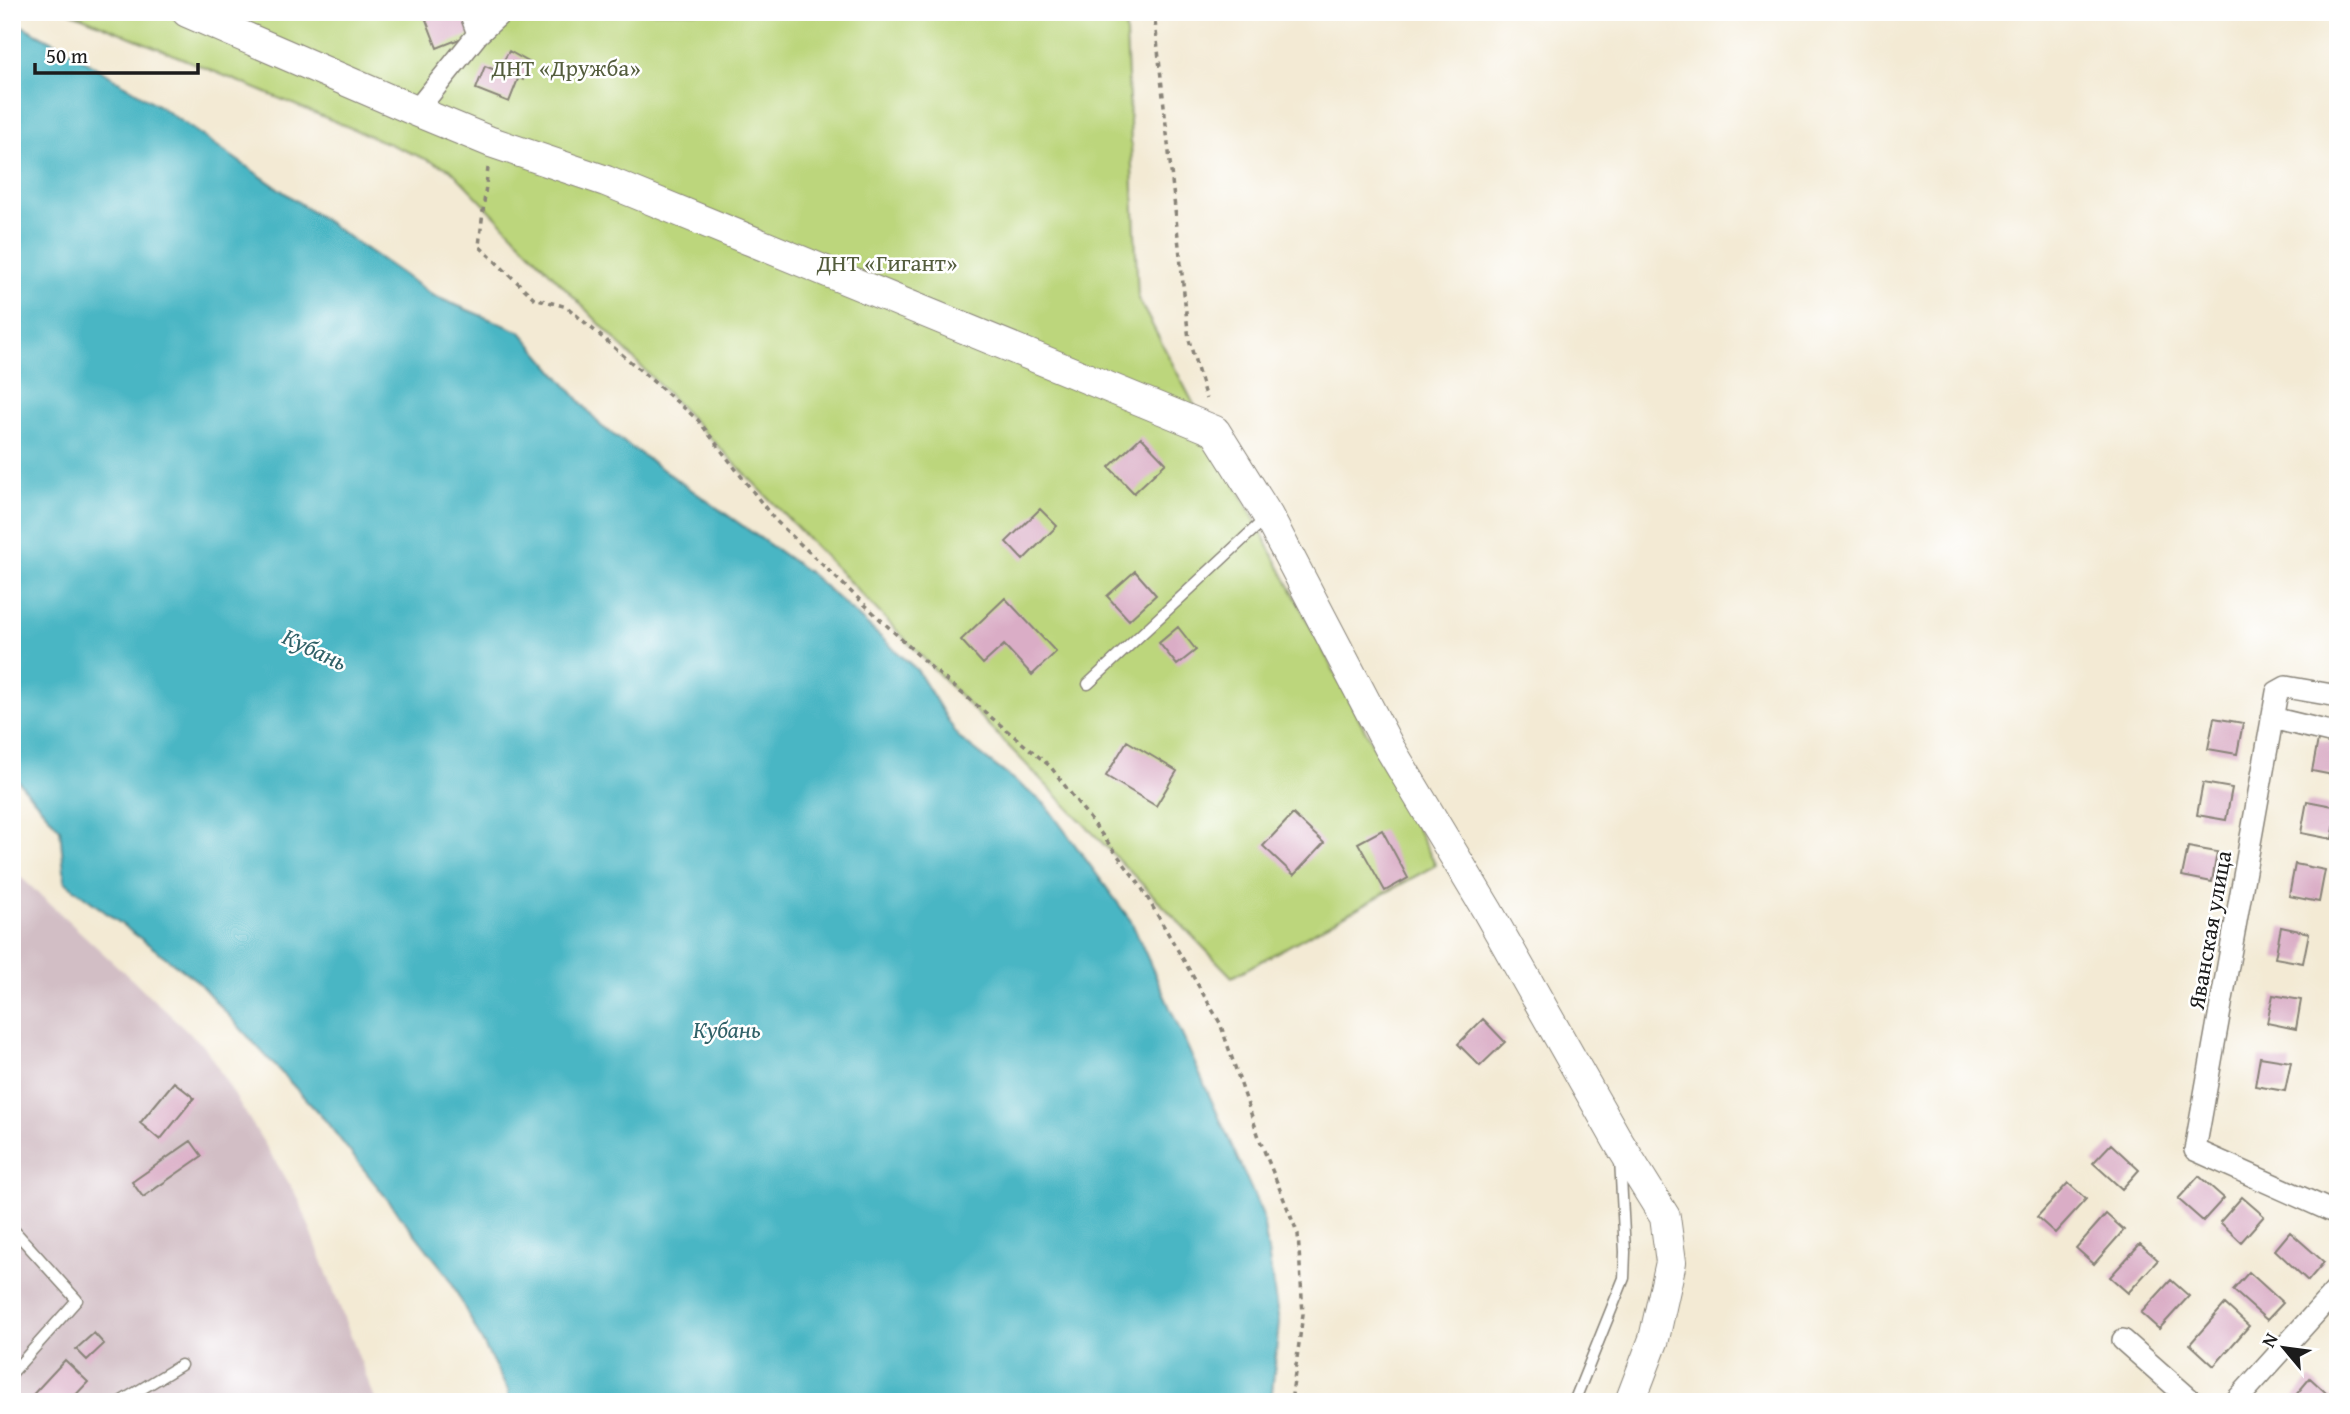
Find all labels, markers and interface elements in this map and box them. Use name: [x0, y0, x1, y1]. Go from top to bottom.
scale bar: [35, 32, 198, 76]
text: 50 m: [46, 40, 88, 71]
park label: ДНТ «Дружба»: [490, 51, 641, 84]
park label: ДНТ «Гигант»: [816, 246, 957, 279]
water label: Кубань: [277, 619, 353, 679]
street label: Яванская улица: [2179, 848, 2239, 1013]
water label: Кубань: [693, 1012, 761, 1047]
north arrow: [2248, 1312, 2318, 1382]
text: N: [2254, 1327, 2285, 1352]

